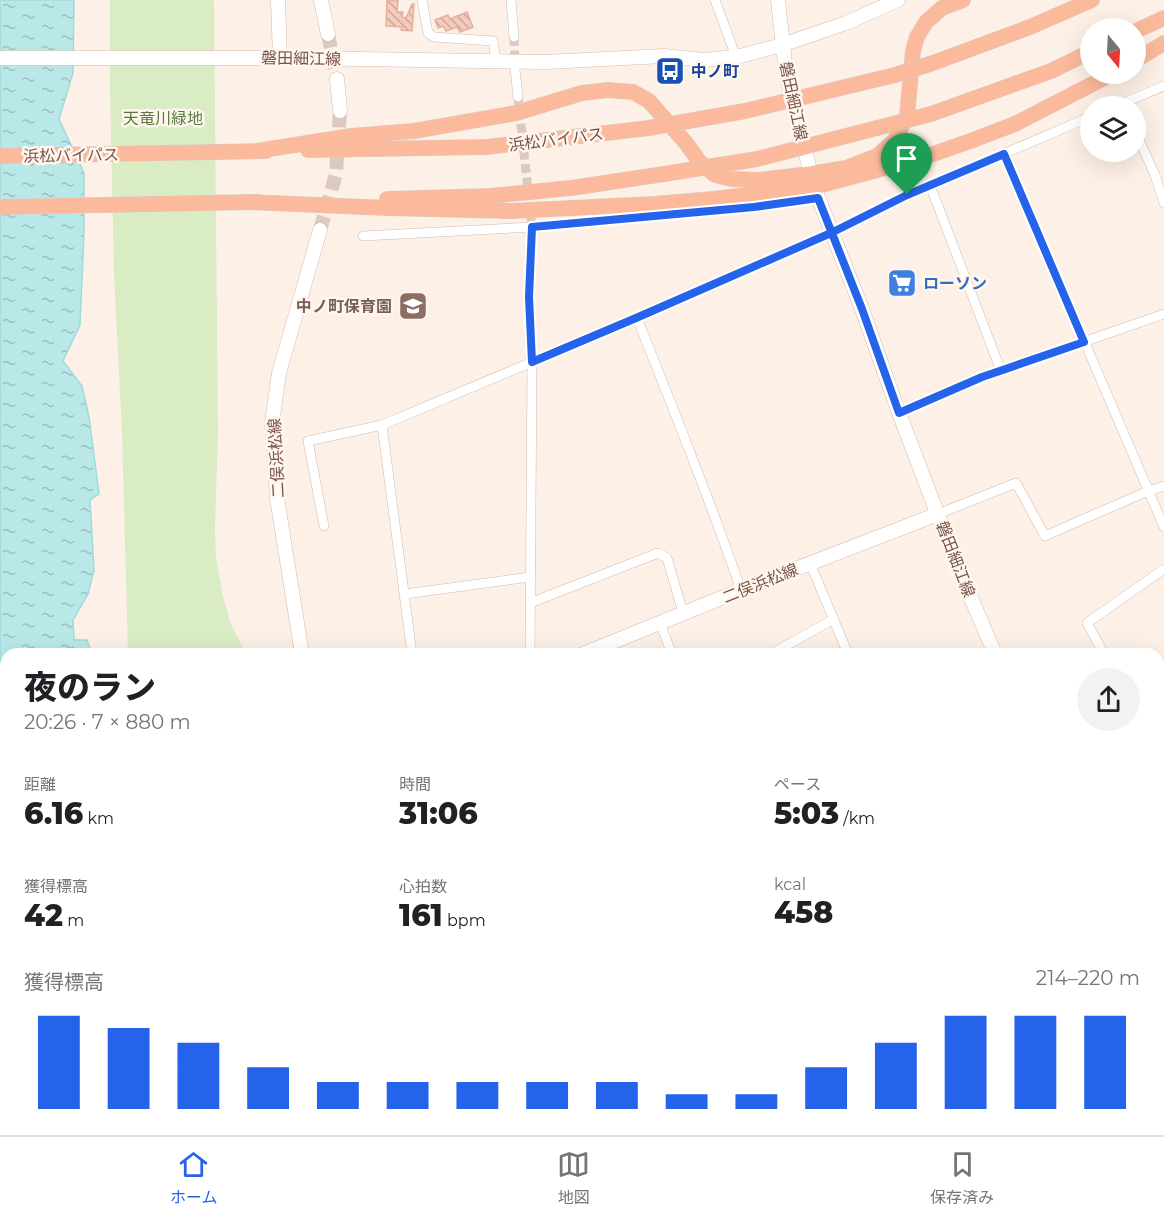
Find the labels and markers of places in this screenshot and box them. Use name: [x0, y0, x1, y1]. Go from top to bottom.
bus stop icon: 中ノ町: [654, 55, 686, 87]
place label: 中ノ町: [691, 62, 739, 81]
pin: [881, 133, 932, 195]
supermarket icon: ローソン: [886, 267, 918, 299]
place label: ローソン: [923, 274, 987, 293]
school or university icon: 中ノ町保育園: [397, 290, 429, 322]
place label: 中ノ町保育園: [296, 297, 392, 316]

